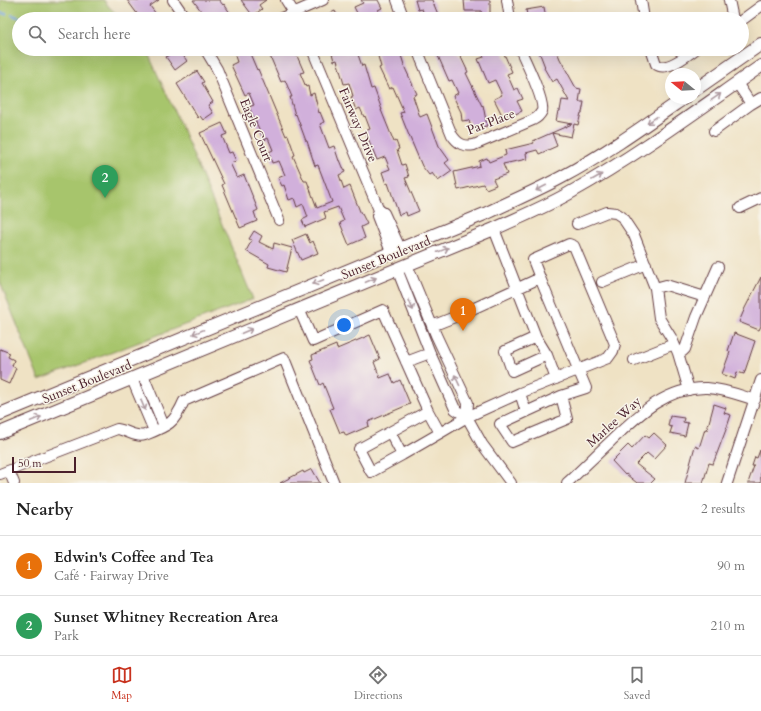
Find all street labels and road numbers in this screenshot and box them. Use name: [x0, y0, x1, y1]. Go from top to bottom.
street label: Fairway Drive: [334, 85, 382, 165]
street label: Eagle Court: [235, 96, 277, 164]
street label: Par Place: [464, 105, 518, 139]
street label: Sunset Boulevard: [339, 232, 433, 284]
street label: Sunset Boulevard: [40, 356, 134, 408]
street label: Marlee Way: [583, 392, 645, 451]

